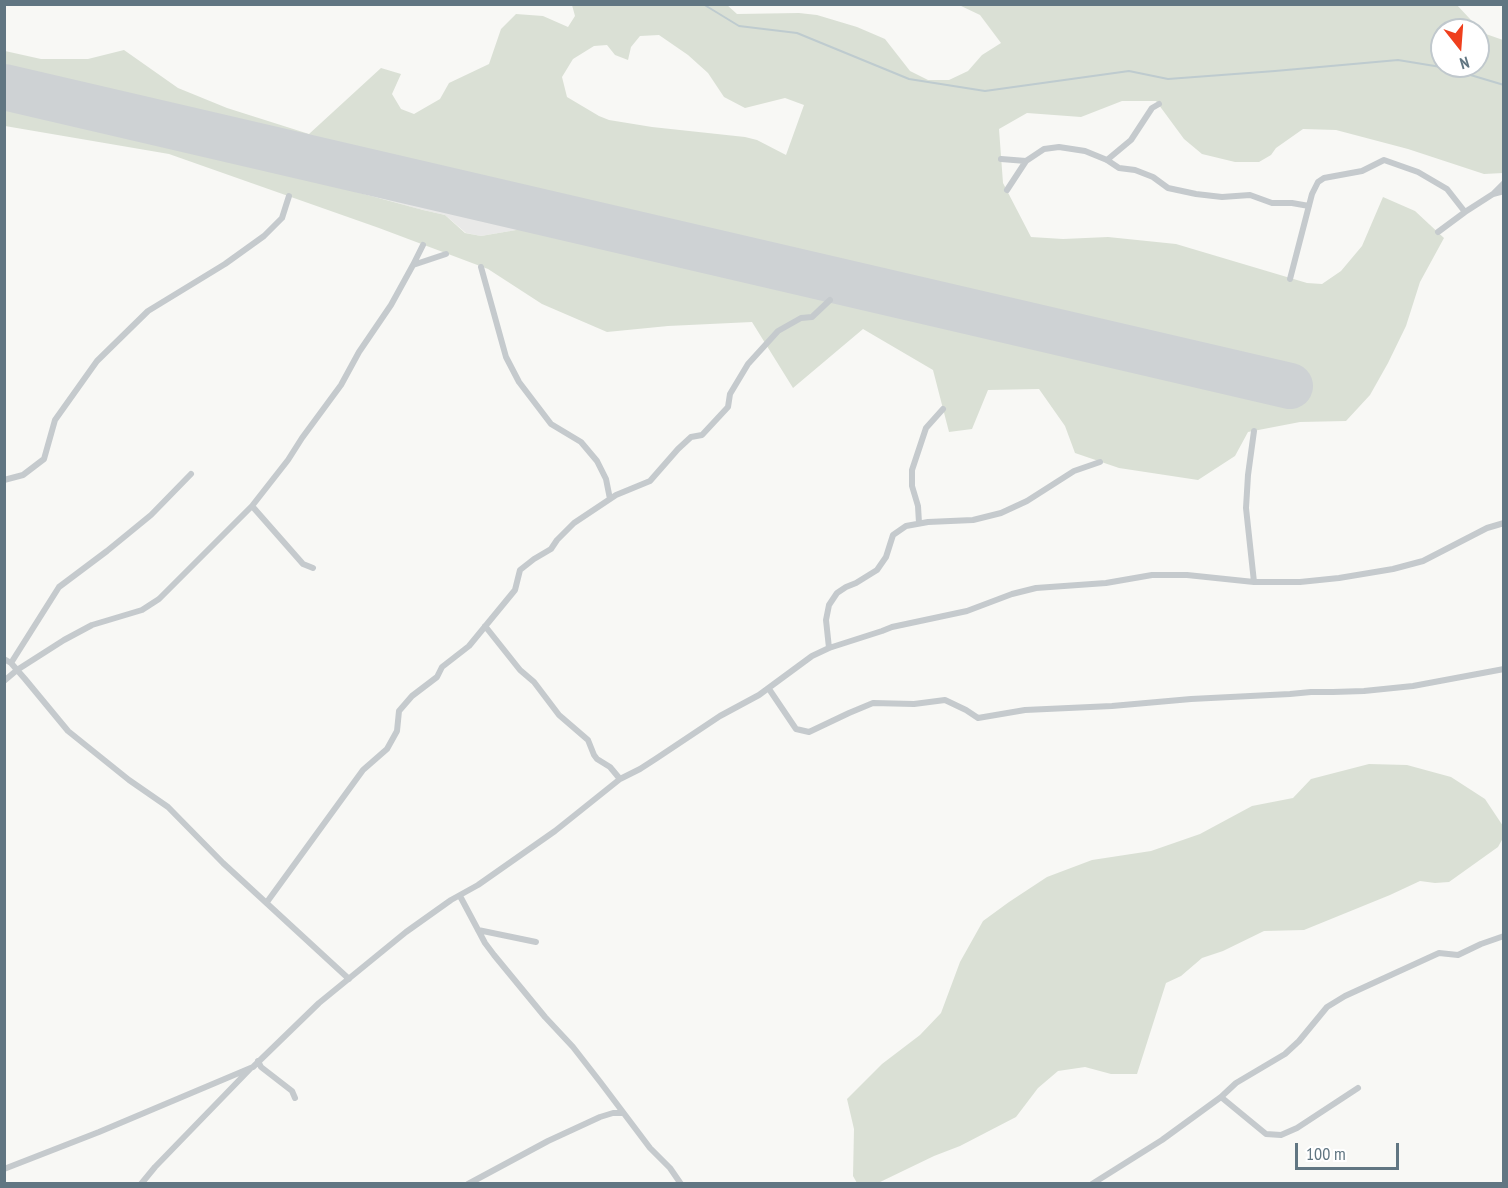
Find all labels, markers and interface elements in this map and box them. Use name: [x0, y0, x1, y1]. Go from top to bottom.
north arrow: [1430, 18, 1490, 78]
text: N: [1458, 52, 1472, 74]
scale bar: [1298, 1131, 1402, 1169]
text: 100 m: [1306, 1142, 1346, 1165]

